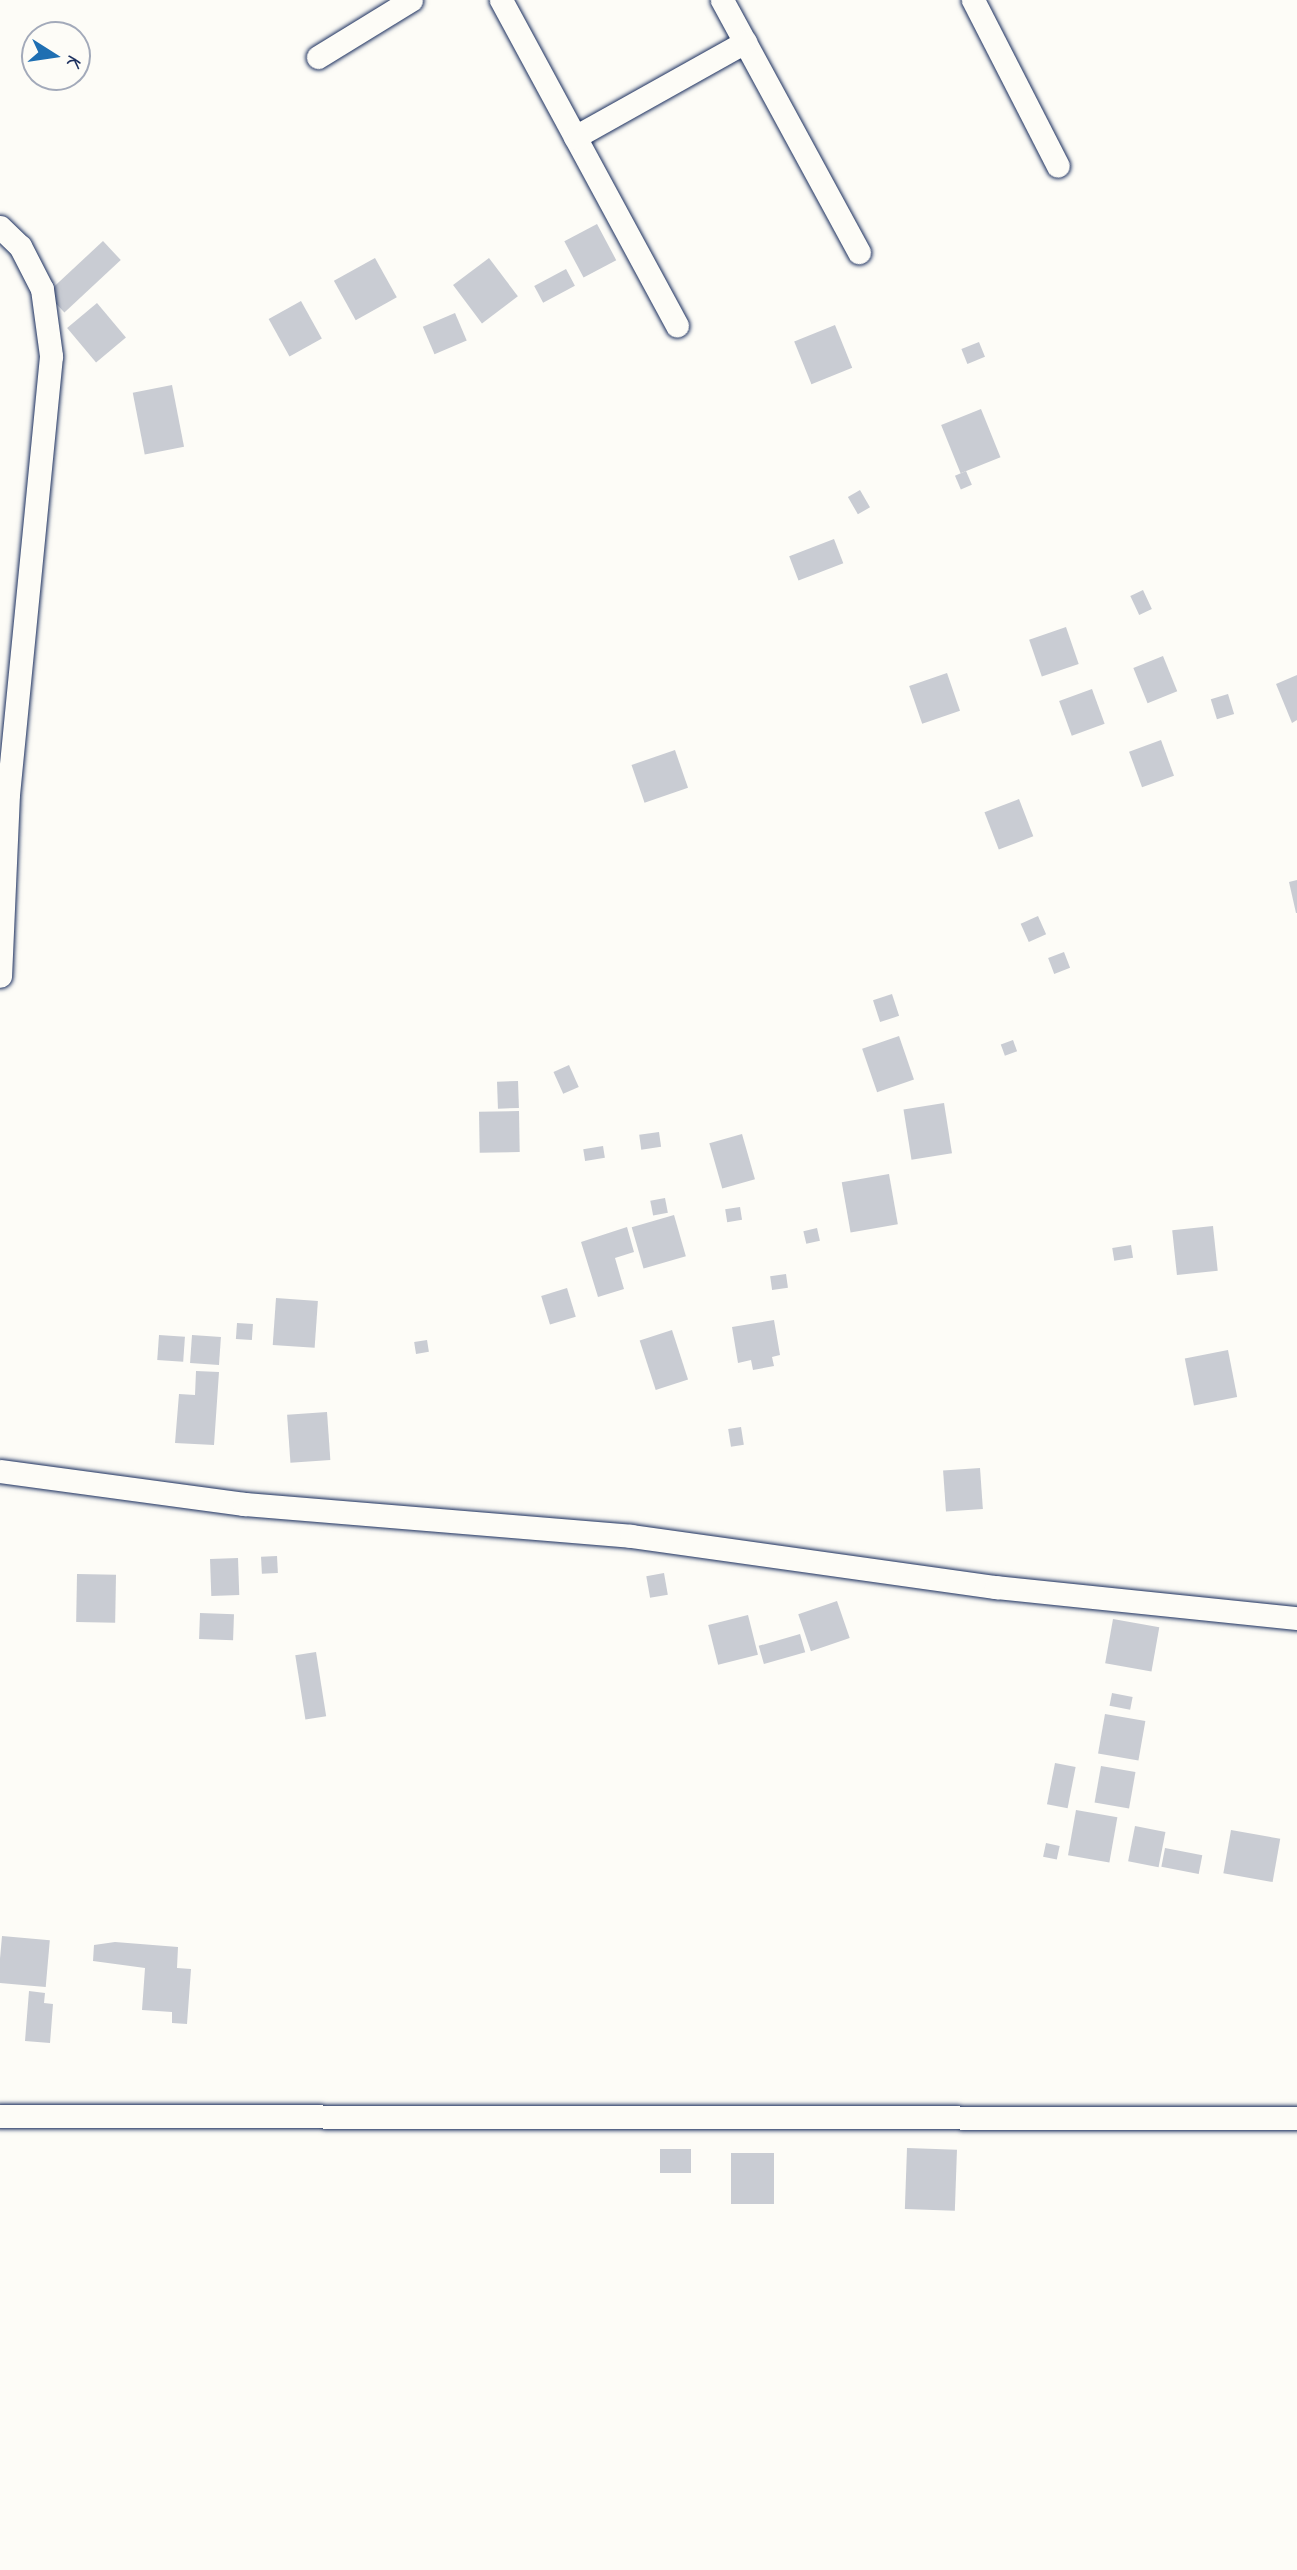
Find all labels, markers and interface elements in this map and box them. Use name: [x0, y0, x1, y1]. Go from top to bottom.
north arrow: [21, 21, 91, 91]
text: K: [62, 53, 87, 67]

